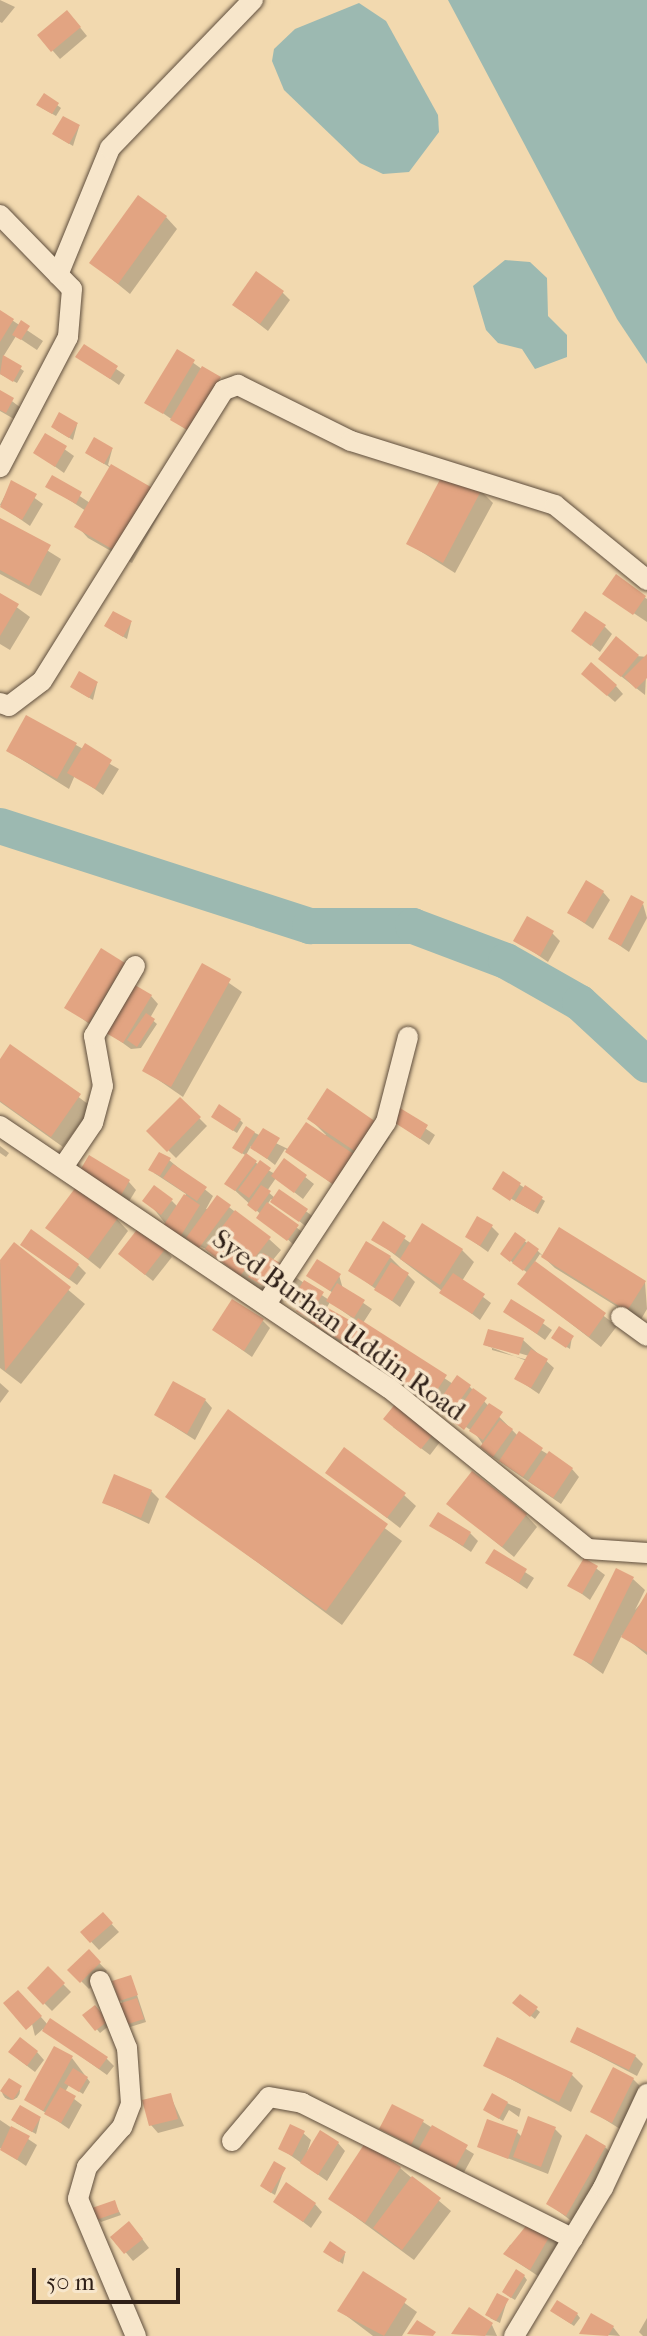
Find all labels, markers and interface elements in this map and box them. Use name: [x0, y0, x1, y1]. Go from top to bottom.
street label: Syed Burhan Uddin Road: [206, 1222, 472, 1428]
scale bar: [36, 2252, 184, 2302]
text: 50 m: [46, 2268, 95, 2296]

